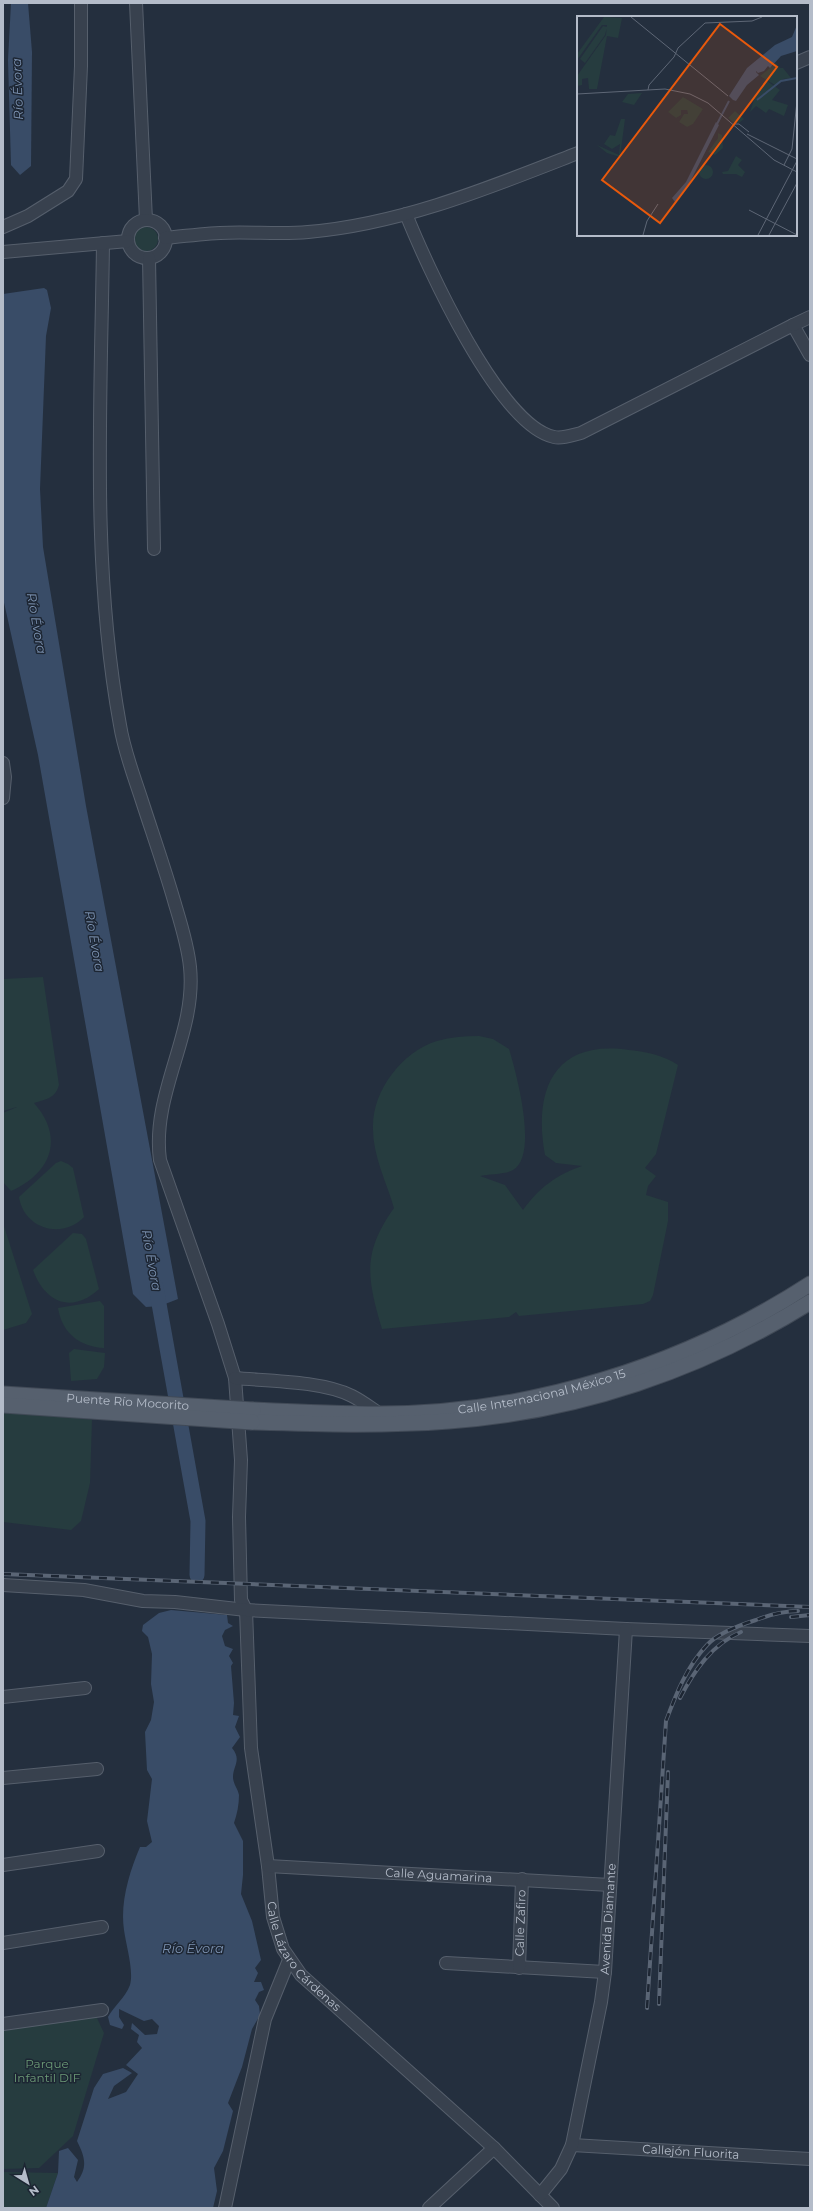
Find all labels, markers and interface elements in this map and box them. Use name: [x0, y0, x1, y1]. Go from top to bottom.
inset map: [577, 16, 797, 236]
water label: Río Évora: [8, 58, 26, 120]
water label: Río Évora: [24, 591, 50, 655]
water label: Río Évora: [82, 909, 108, 973]
water label: Río Évora: [139, 1228, 165, 1292]
street label: Calle Internacional México 15: [457, 1365, 628, 1417]
street label: Puente Río Mocorito: [66, 1390, 190, 1413]
street label: Avenida Diamante: [597, 1863, 619, 1975]
street label: Calle Aguamarina: [385, 1865, 493, 1885]
street label: Calle Zafiro: [511, 1889, 529, 1957]
street label: Calle Lázaro Cárdenas: [265, 1901, 344, 2014]
water label: Río Évora: [162, 1940, 224, 1956]
park label: Parque Infantil DIF: [14, 2056, 81, 2085]
street label: Callejón Fluorita: [642, 2141, 740, 2162]
north arrow: [8, 2163, 48, 2203]
text: N: [26, 2183, 42, 2199]

